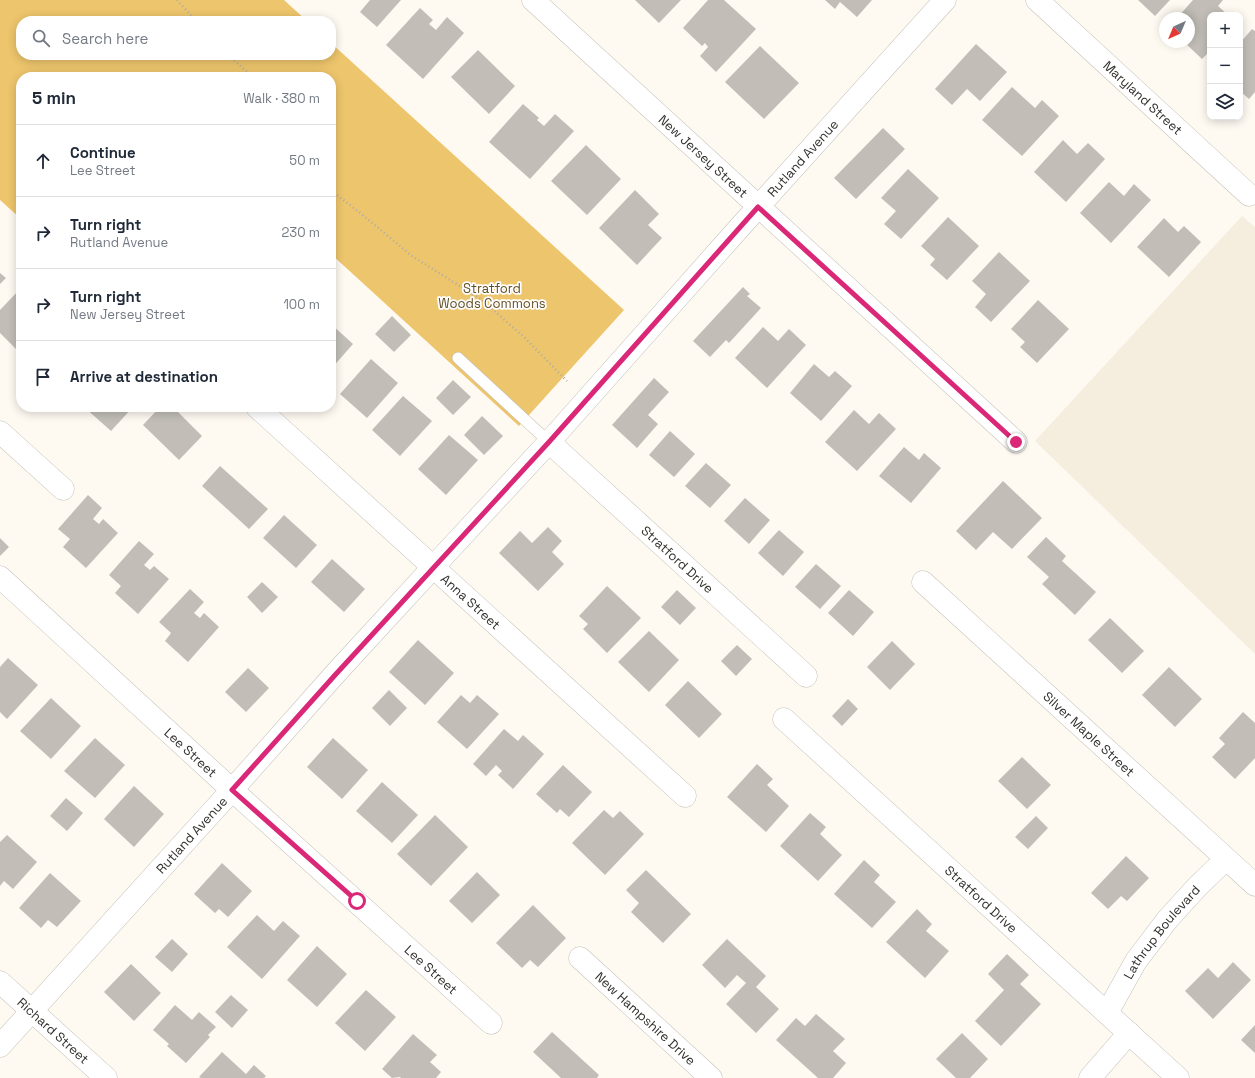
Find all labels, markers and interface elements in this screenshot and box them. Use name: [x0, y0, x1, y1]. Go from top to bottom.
north arrow: [1159, 12, 1195, 48]
map controls: [1207, 12, 1243, 120]
button: +: [1207, 12, 1243, 48]
search box: [16, 16, 336, 60]
icon: search: [30, 27, 52, 49]
text: Search here: [62, 29, 148, 48]
button: −: [1207, 48, 1243, 84]
street label: Maryland Street: [1100, 57, 1186, 138]
button: layers: [1207, 84, 1243, 120]
text: 5 min: [32, 87, 76, 109]
text: Walk · 380 m: [243, 90, 320, 107]
street label: New Jersey Street: [655, 111, 752, 201]
street label: Rutland Avenue: [763, 116, 842, 200]
text: Continue: [70, 143, 136, 162]
icon: ahead: [32, 150, 54, 172]
text: 50 m: [289, 152, 320, 169]
text: Lee Street: [70, 162, 136, 179]
text: Turn right: [70, 215, 141, 234]
icon: right: [32, 222, 54, 244]
text: 230 m: [282, 224, 320, 241]
text: Rutland Avenue: [70, 234, 168, 251]
park label: Stratford Woods Commons: [438, 280, 546, 312]
text: Turn right: [70, 287, 141, 306]
icon: right: [32, 294, 54, 316]
text: 100 m: [283, 296, 320, 313]
text: New Jersey Street: [70, 306, 185, 323]
icon: arrive: [32, 366, 54, 388]
text: Arrive at destination: [70, 367, 218, 386]
route end: [1007, 433, 1025, 451]
street label: Stratford Drive: [638, 522, 718, 597]
street label: Anna Street: [437, 570, 504, 633]
street label: Silver Maple Street: [1040, 688, 1139, 780]
street label: Lee Street: [161, 724, 221, 781]
street label: Rutland Avenue: [152, 793, 231, 877]
street label: Stratford Drive: [941, 861, 1021, 936]
street label: Lathrup Boulevard: [1119, 881, 1203, 982]
route start: [348, 892, 366, 910]
street label: Lee Street: [401, 941, 461, 998]
street label: New Hampshire Drive: [592, 968, 699, 1068]
street label: Richard Street: [14, 994, 93, 1067]

